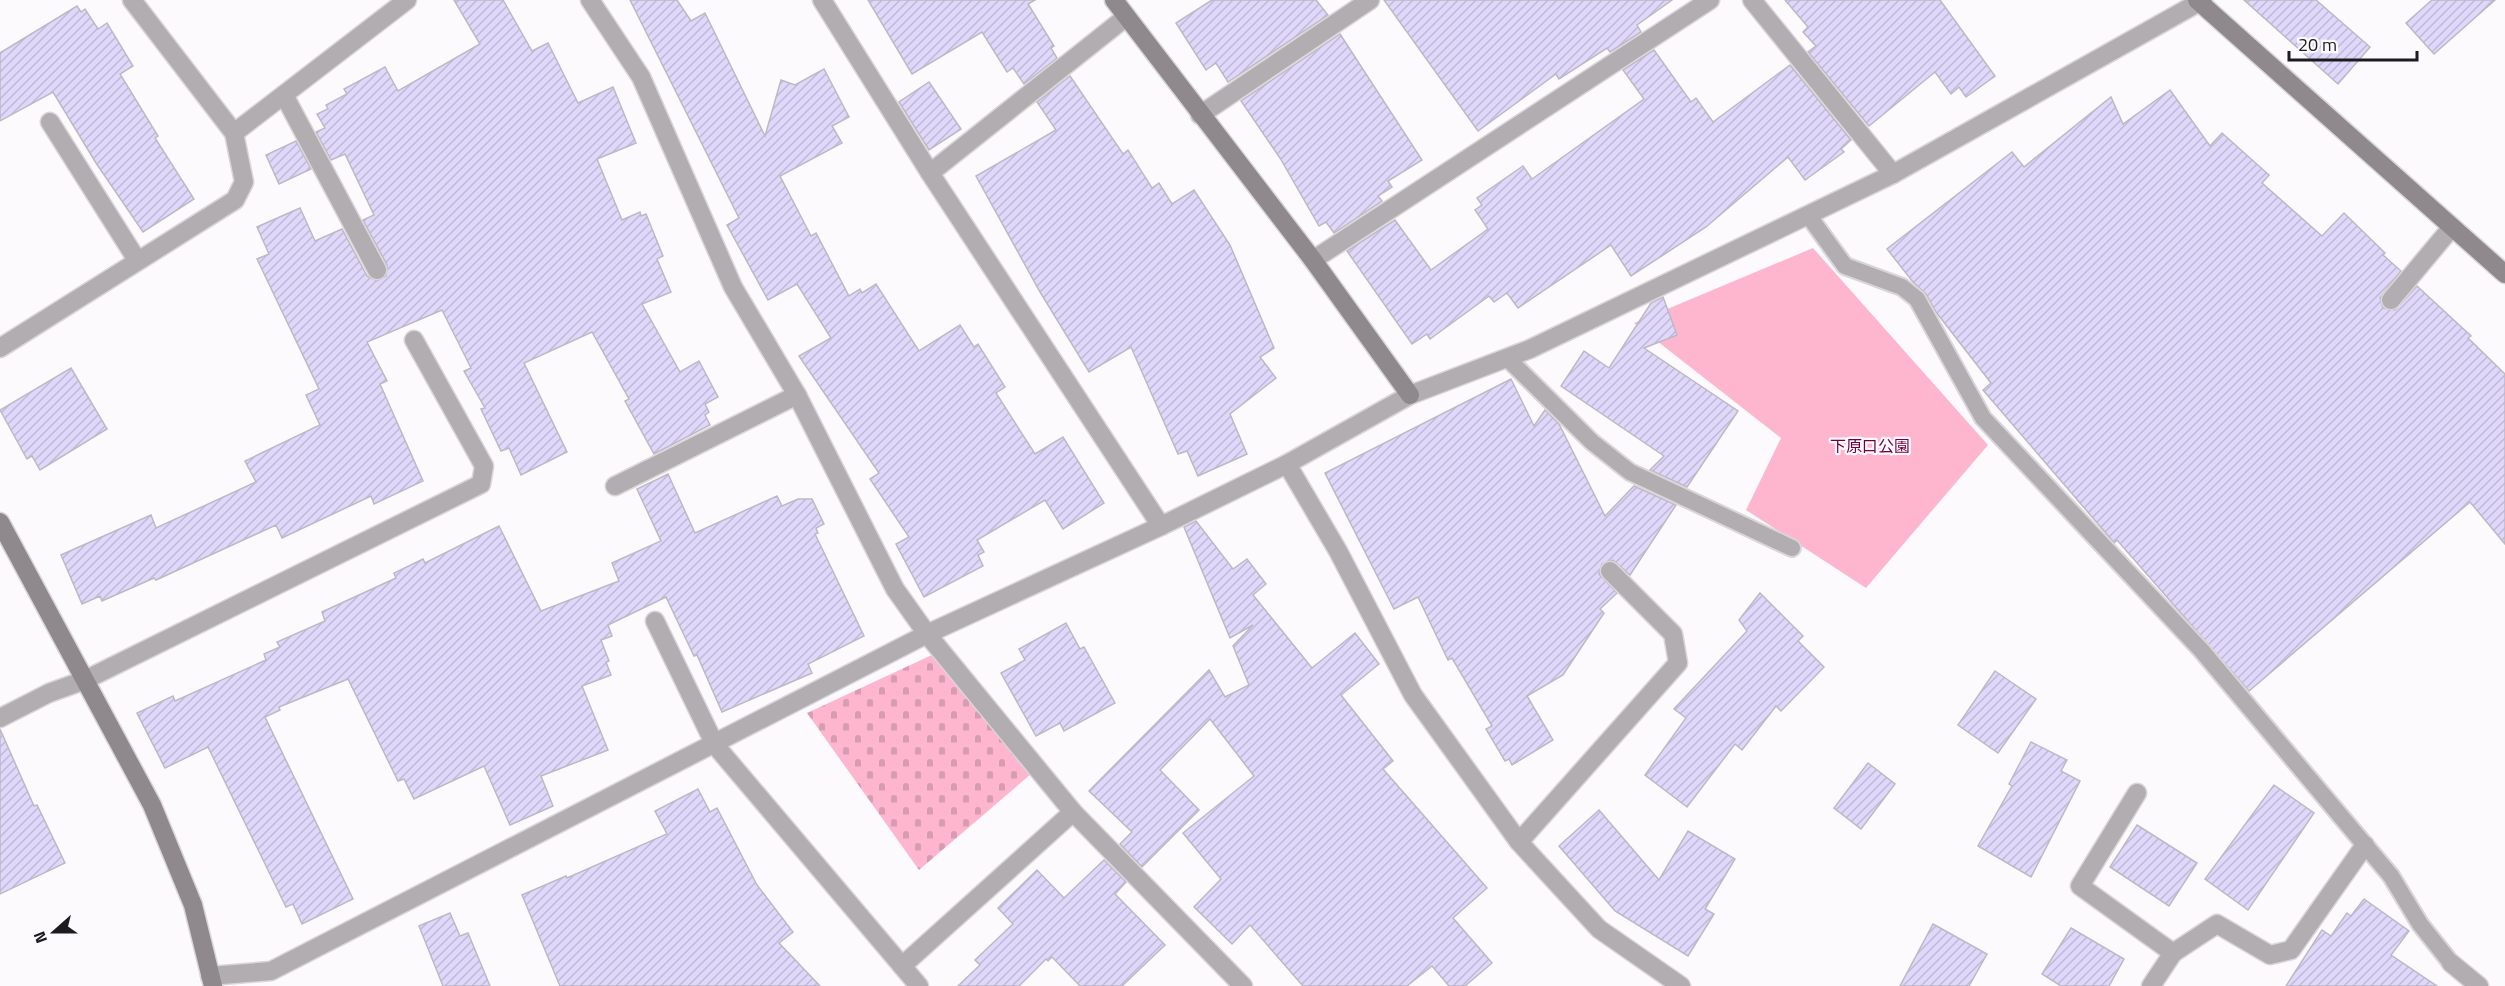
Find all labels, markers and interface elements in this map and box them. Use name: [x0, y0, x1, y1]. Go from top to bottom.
scale bar: [2289, 24, 2416, 62]
text: 20 m: [2298, 31, 2337, 58]
park label: 下原口公園: [1830, 434, 1910, 458]
north arrow: [24, 902, 84, 962]
text: N: [27, 928, 53, 947]

